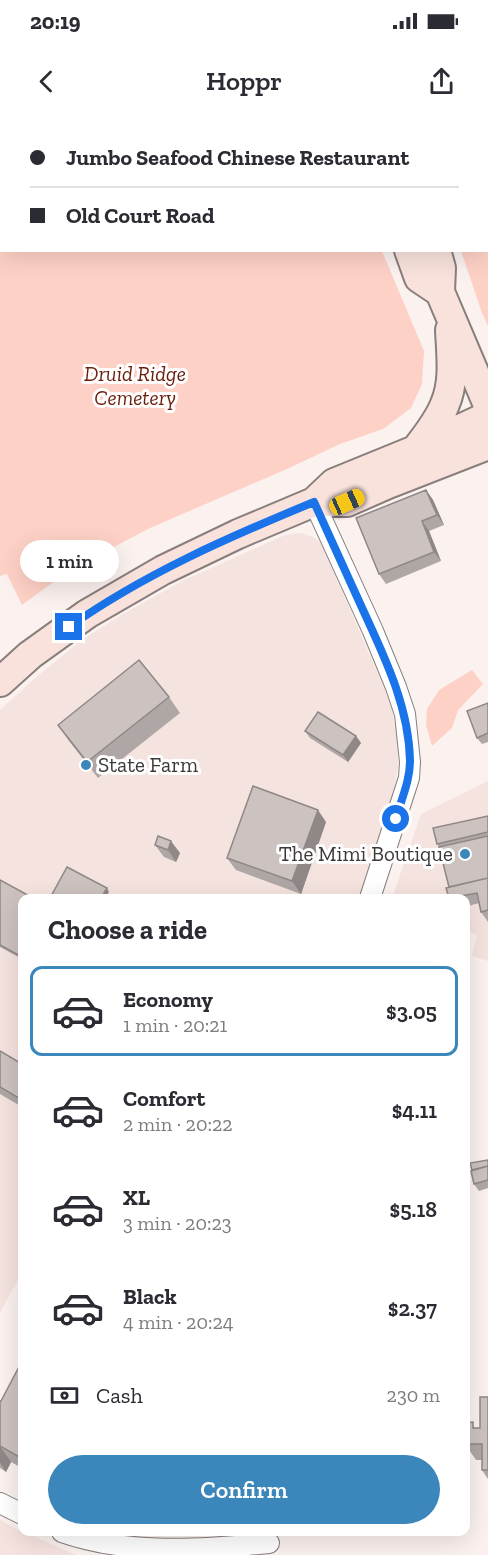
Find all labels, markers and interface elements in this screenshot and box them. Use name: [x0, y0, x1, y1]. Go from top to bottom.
text: 20:19: [30, 8, 81, 35]
icon: back: [30, 65, 63, 98]
text: Hoppr: [206, 65, 282, 97]
icon: share: [425, 65, 458, 98]
text: Jumbo Seafood Chinese Restaurant: [66, 144, 409, 171]
text: Old Court Road: [66, 202, 215, 229]
park label: Druid Ridge Cemetery: [84, 361, 186, 410]
car: [327, 486, 367, 518]
callout: 1 min: [20, 540, 118, 582]
text: 1 min: [46, 549, 93, 573]
route end: [55, 613, 82, 640]
place label: State Farm: [98, 752, 198, 777]
marker: State Farm: [79, 758, 93, 772]
route start: [382, 805, 409, 832]
place label: The Mimi Boutique: [279, 841, 453, 866]
marker: The Mimi Boutique: [458, 847, 472, 861]
text: Choose a ride: [48, 914, 207, 946]
icon: car: [51, 984, 105, 1038]
text: Economy: [123, 986, 213, 1013]
text: $3.05: [386, 998, 437, 1025]
text: 1 min · 20:21: [123, 1013, 227, 1037]
icon: car: [51, 1083, 105, 1137]
text: Comfort: [123, 1085, 205, 1112]
text: $4.11: [392, 1097, 437, 1124]
text: 2 min · 20:22: [123, 1112, 233, 1136]
icon: car: [51, 1182, 105, 1236]
text: XL: [123, 1184, 150, 1211]
text: $5.18: [390, 1196, 437, 1223]
text: 3 min · 20:23: [123, 1211, 231, 1235]
icon: car: [51, 1281, 105, 1335]
text: Black: [123, 1283, 177, 1310]
text: $2.37: [388, 1295, 437, 1322]
text: 4 min · 20:24: [123, 1310, 233, 1334]
icon: cash: [48, 1379, 81, 1412]
text: Cash: [96, 1382, 143, 1409]
text: 230 m: [387, 1383, 440, 1407]
button: Confirm: [48, 1455, 440, 1524]

